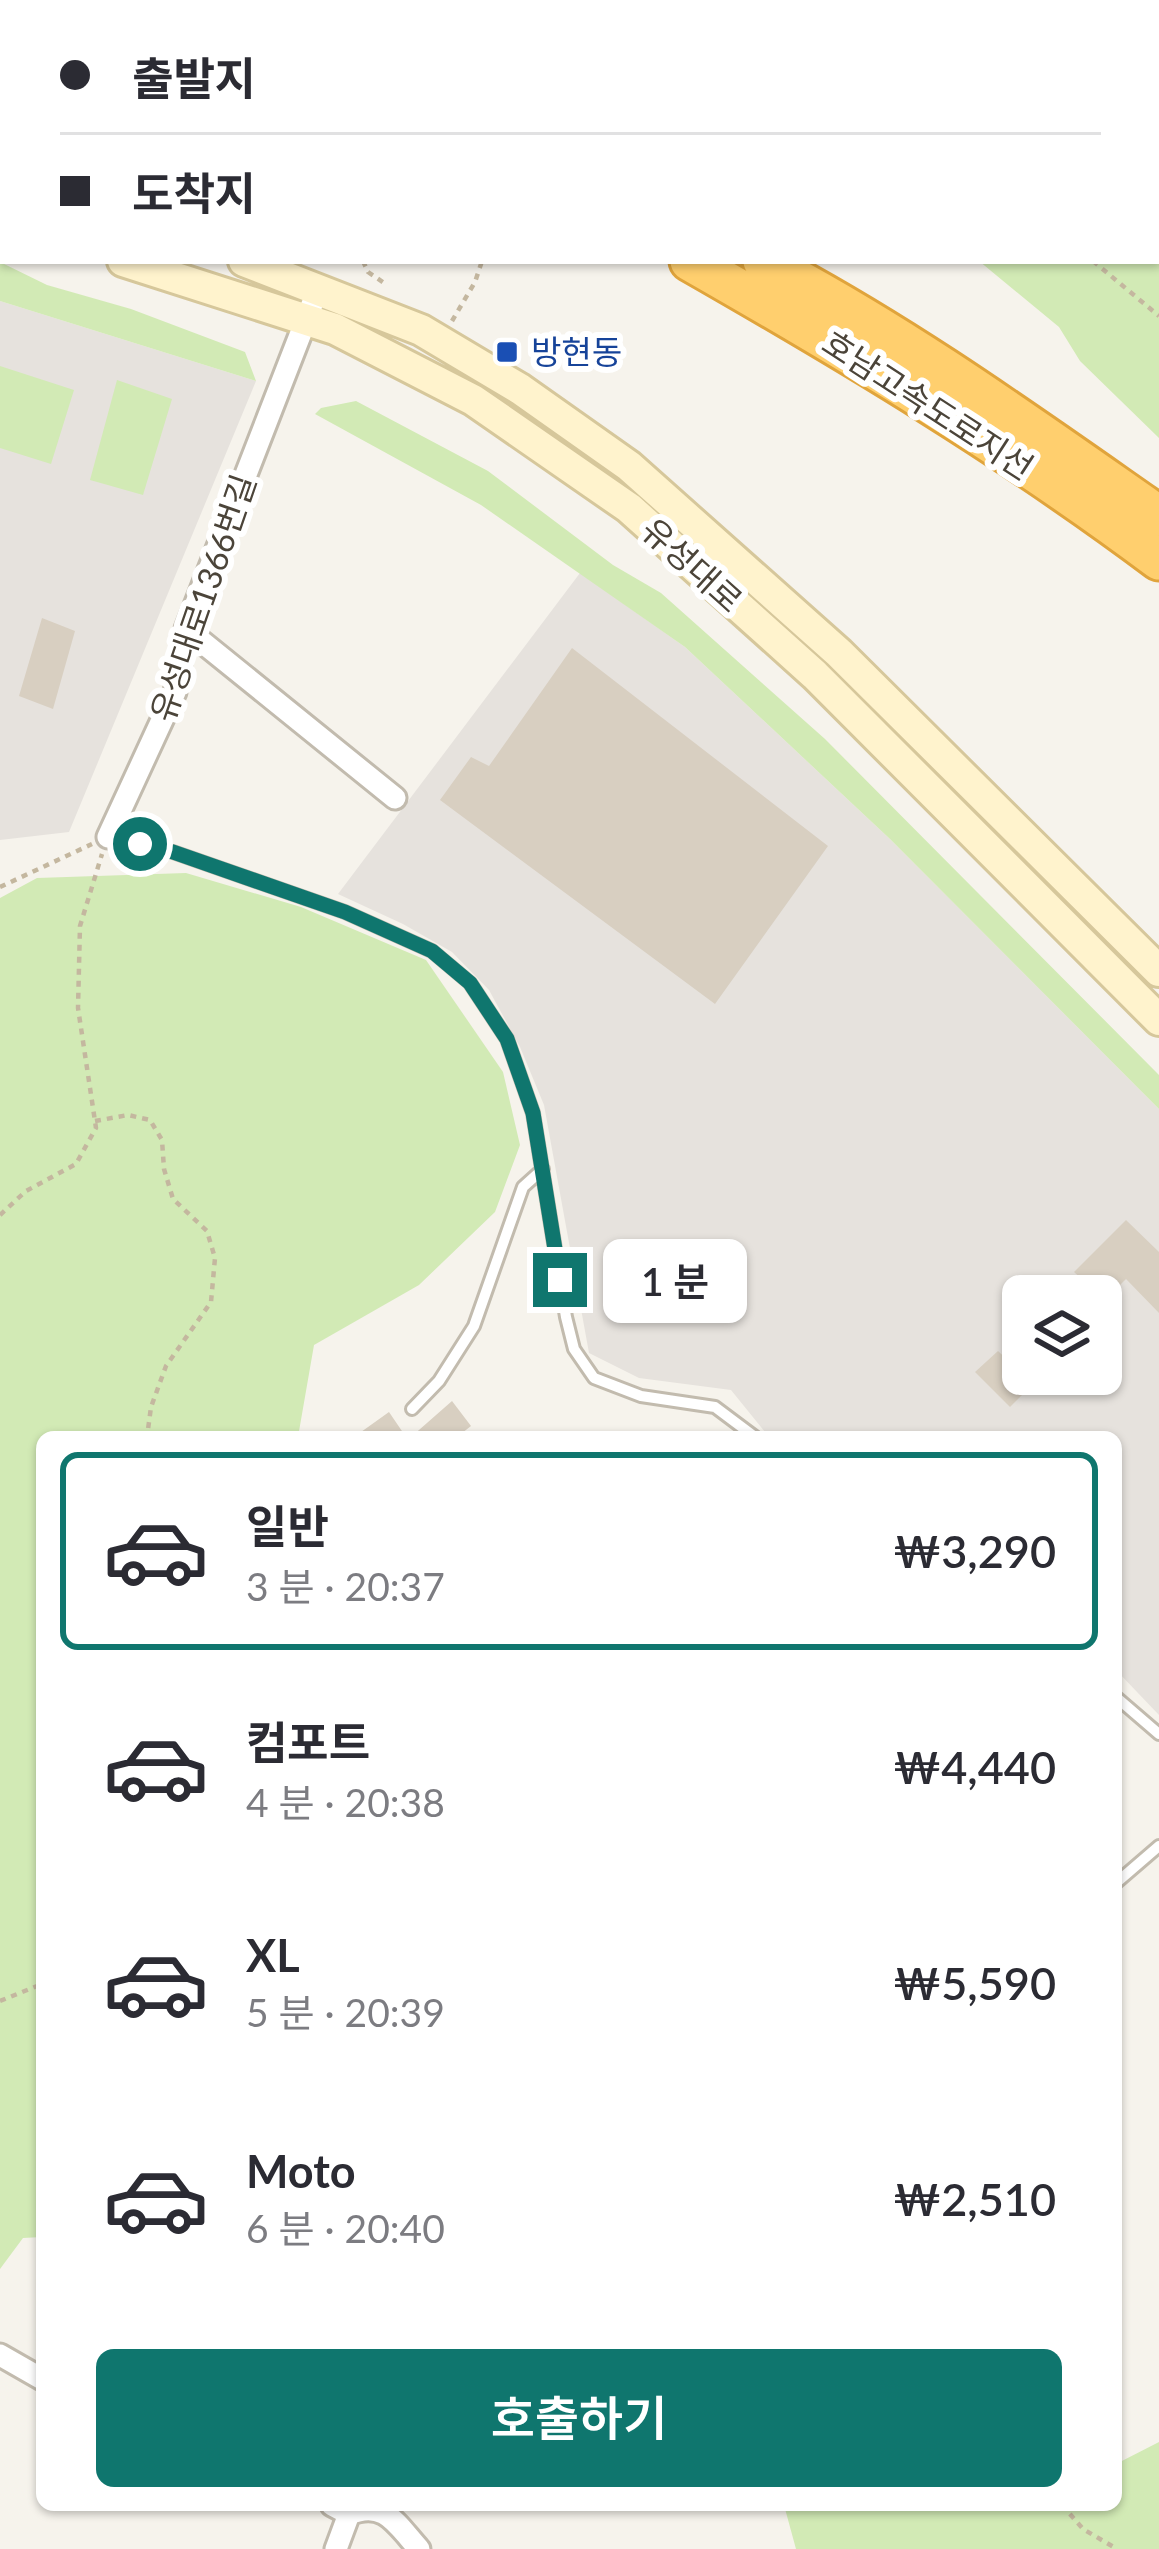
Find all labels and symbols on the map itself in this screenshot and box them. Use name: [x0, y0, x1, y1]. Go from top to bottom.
street label: 호남고속도로지선: [816, 321, 1041, 487]
place label: 방현동: [531, 331, 622, 371]
marker: 방현동: [494, 339, 520, 365]
street label: 유성대로1366번길: [141, 469, 263, 727]
street label: 유성대로: [634, 509, 751, 620]
route start: [113, 817, 167, 871]
callout: 1 분: [602, 1238, 746, 1322]
route end: [533, 1253, 587, 1307]

